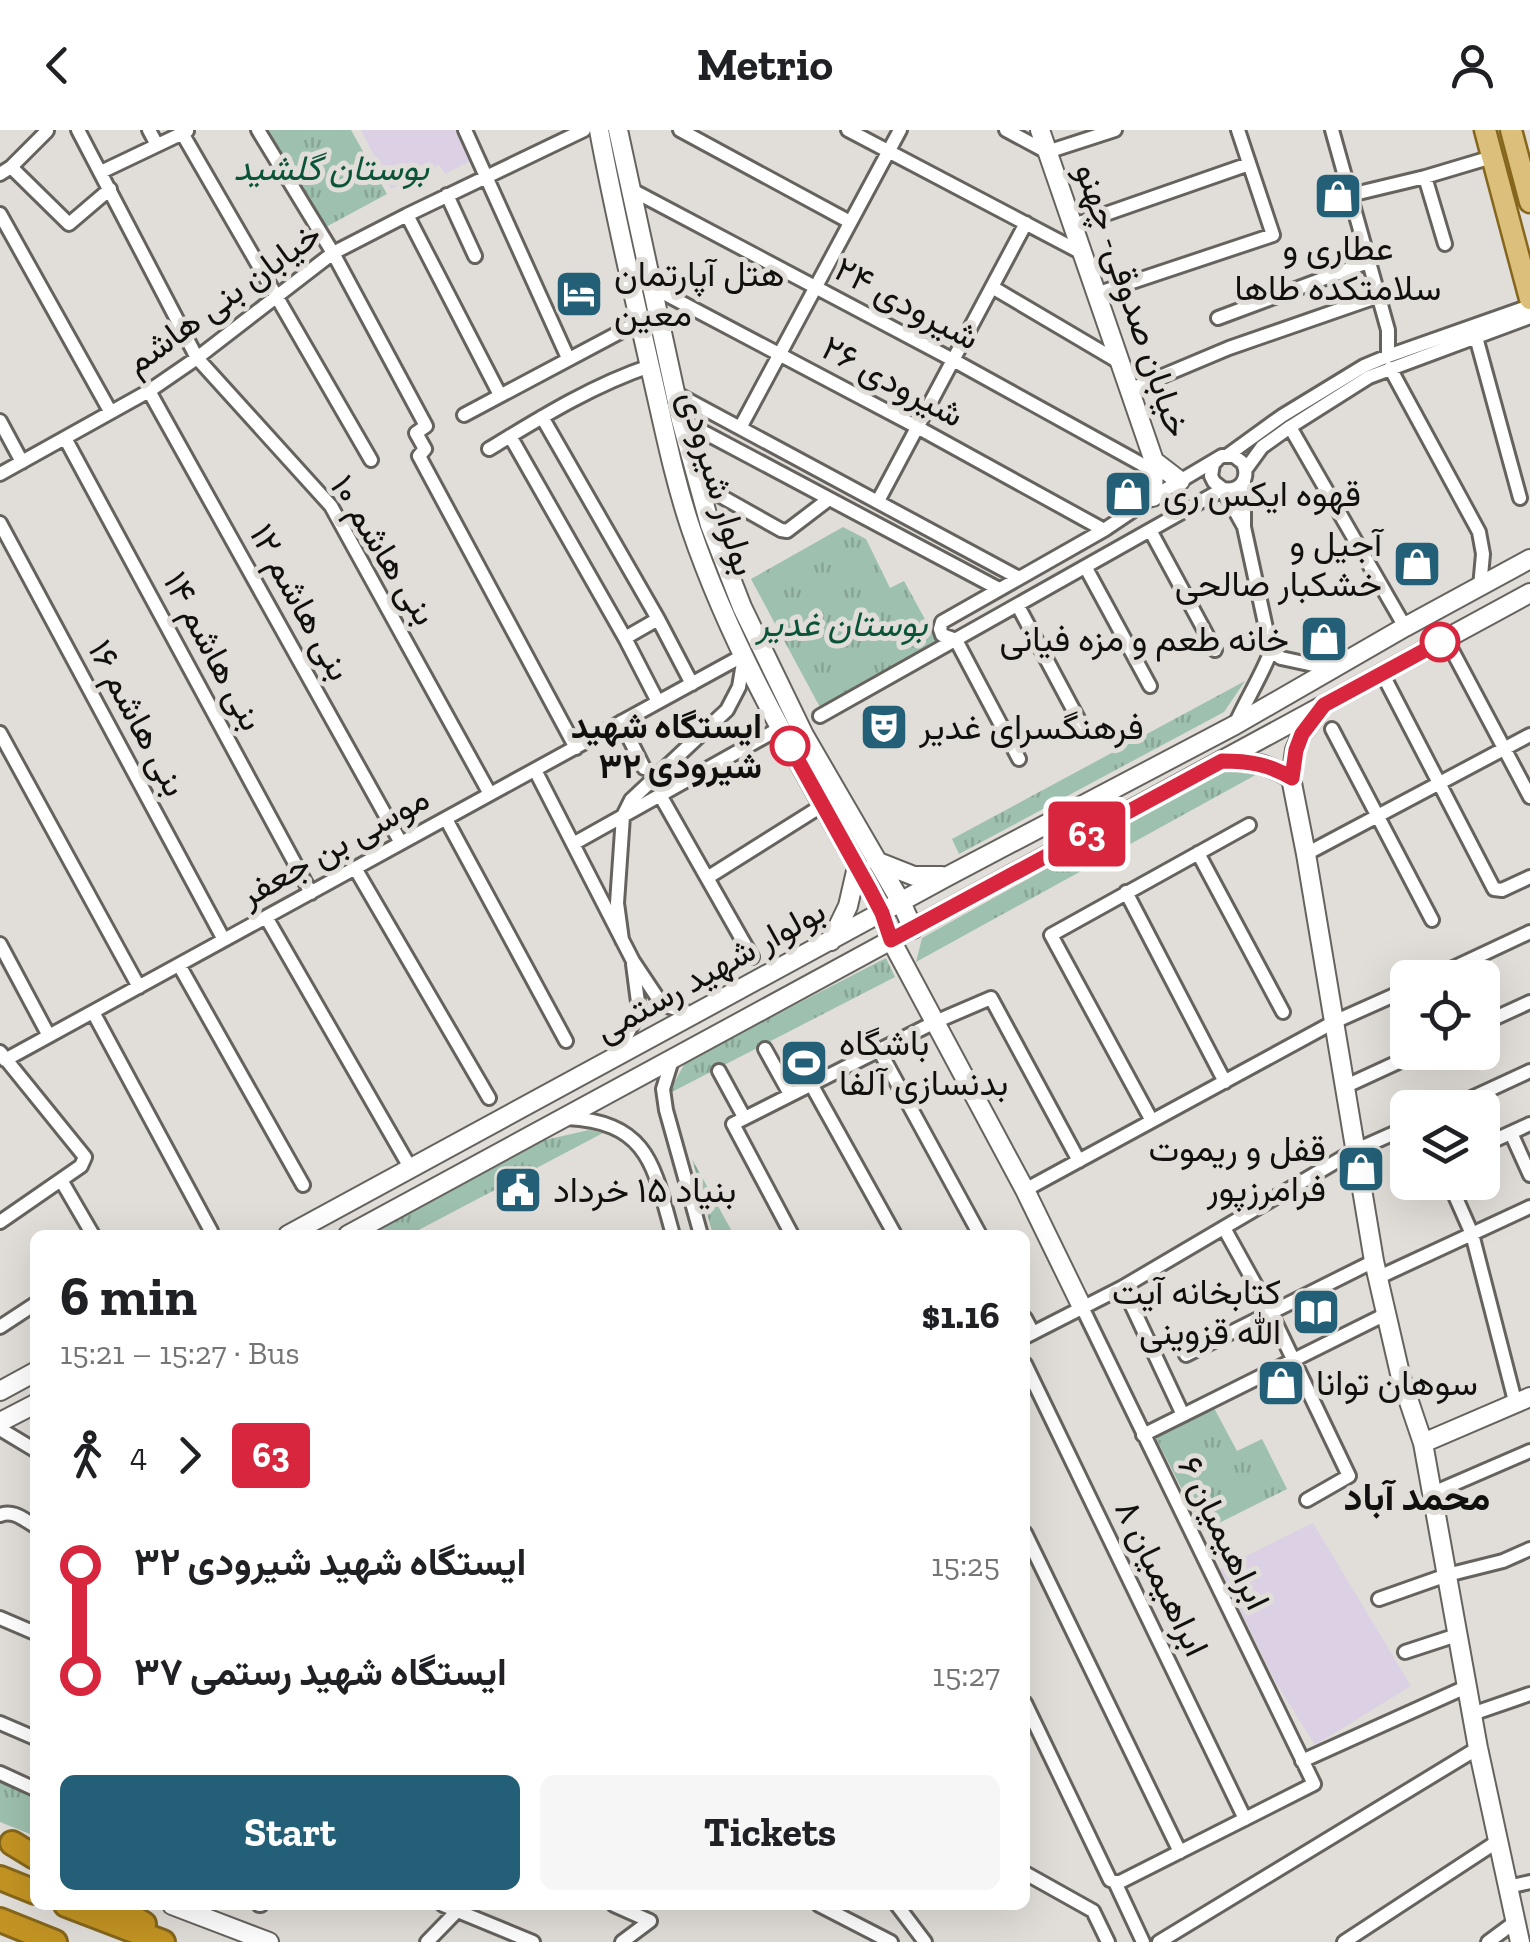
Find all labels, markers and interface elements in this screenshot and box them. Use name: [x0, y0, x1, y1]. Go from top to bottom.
icon: back: [30, 38, 85, 93]
text: Metrio: [697, 38, 833, 92]
icon: person: [1445, 38, 1500, 93]
park label: بوستان گلشید: [234, 147, 430, 190]
street label: خیابان صدوقی- چهنو: [1064, 158, 1200, 443]
shop icon: عطاری و سلامتکده طاها: [1312, 170, 1364, 222]
street label: خیابان بنی هاشم: [117, 213, 331, 385]
place label: عطاری و سلامتکده طاها: [1235, 227, 1441, 309]
street label: شیرودی ۲۴: [827, 247, 987, 359]
place label: هتل آپارتمان معین: [614, 253, 785, 335]
hotel icon: هتل آپارتمان معین: [553, 268, 605, 320]
street label: شیرودی ۲۶: [814, 326, 971, 437]
street label: بولوار شیرودی: [669, 385, 766, 581]
street label: بنی هاشم ۱۰: [320, 467, 447, 634]
shop icon: قهوه ایکس ری: [1102, 468, 1154, 520]
place label: قهوه ایکس ری: [1163, 473, 1361, 516]
street label: بنی هاشم ۱۲: [239, 516, 361, 689]
place label: آجیل و خشکبار صالحی: [1175, 523, 1385, 606]
shop icon: آجیل و خشکبار صالحی: [1391, 538, 1443, 590]
street label: بنی هاشم ۱۴: [153, 564, 273, 739]
park label: بوستان غدیر: [755, 603, 929, 646]
shop icon: خانه طعم و مزه فیانی: [1298, 613, 1350, 665]
place label: خانه طعم و مزه فیانی: [1000, 618, 1289, 662]
unlabelled marker: [1421, 623, 1459, 661]
street label: بنی هاشم ۱۶: [78, 633, 197, 804]
theatre icon: فرهنگسرای غدیر: [858, 701, 910, 753]
place label: ایستگاه شهید شیرودی ۳۲: [571, 705, 762, 788]
place label: فرهنگسرای غدیر: [918, 706, 1144, 749]
marker: ایستگاه شهید شیرودی ۳۲: [771, 727, 809, 765]
street label: موسی بن جعفر: [231, 777, 437, 917]
line badge: 63: [1042, 802, 1132, 866]
text: 63: [1068, 813, 1106, 855]
street label: بولوار شهید رستمی: [588, 889, 833, 1051]
map controls: [1390, 960, 1500, 1200]
button: locate: [1390, 960, 1500, 1070]
place label: باشگاه بدنسازی آلفا: [839, 1022, 1008, 1105]
sports icon: باشگاه بدنسازی آلفا: [778, 1037, 830, 1089]
button: layers: [1390, 1090, 1500, 1200]
place label: قفل و ریموت فرامرزپور: [1149, 1128, 1326, 1213]
shop icon: قفل و ریموت فرامرزپور: [1335, 1143, 1387, 1195]
public building icon: بنیاد ۱۵ خرداد: [492, 1164, 544, 1216]
place label: بنیاد ۱۵ خرداد: [553, 1169, 736, 1212]
text: 6 min: [60, 1263, 197, 1329]
place label: کتابخانه آیت الله قزوینی: [1112, 1271, 1281, 1354]
library icon: کتابخانه آیت الله قزوینی: [1290, 1286, 1342, 1338]
text: $1.16: [922, 1292, 1000, 1338]
text: 15:21 – 15:27 · Bus: [60, 1334, 299, 1372]
shop icon: سوهان توانا: [1255, 1357, 1307, 1409]
place label: سوهان توانا: [1316, 1362, 1478, 1405]
icon: walk: [60, 1428, 115, 1483]
icon: forward: [162, 1428, 217, 1483]
text: 63: [252, 1434, 290, 1476]
text: 4: [130, 1436, 147, 1474]
street label: ابراهیمیان ۶: [1168, 1450, 1279, 1617]
district label: محمد آباد: [1344, 1474, 1490, 1520]
street label: ابراهیمیان ۸: [1105, 1493, 1218, 1664]
text: ایستگاه شهید شیرودی ۳۲: [134, 1539, 526, 1585]
text: 15:25: [931, 1546, 1000, 1584]
text: ایستگاه شهید رستمی ۳۷: [134, 1649, 507, 1695]
text: 15:27: [933, 1656, 1000, 1694]
button: Start: [60, 1775, 520, 1890]
button: Tickets: [540, 1775, 1000, 1890]

